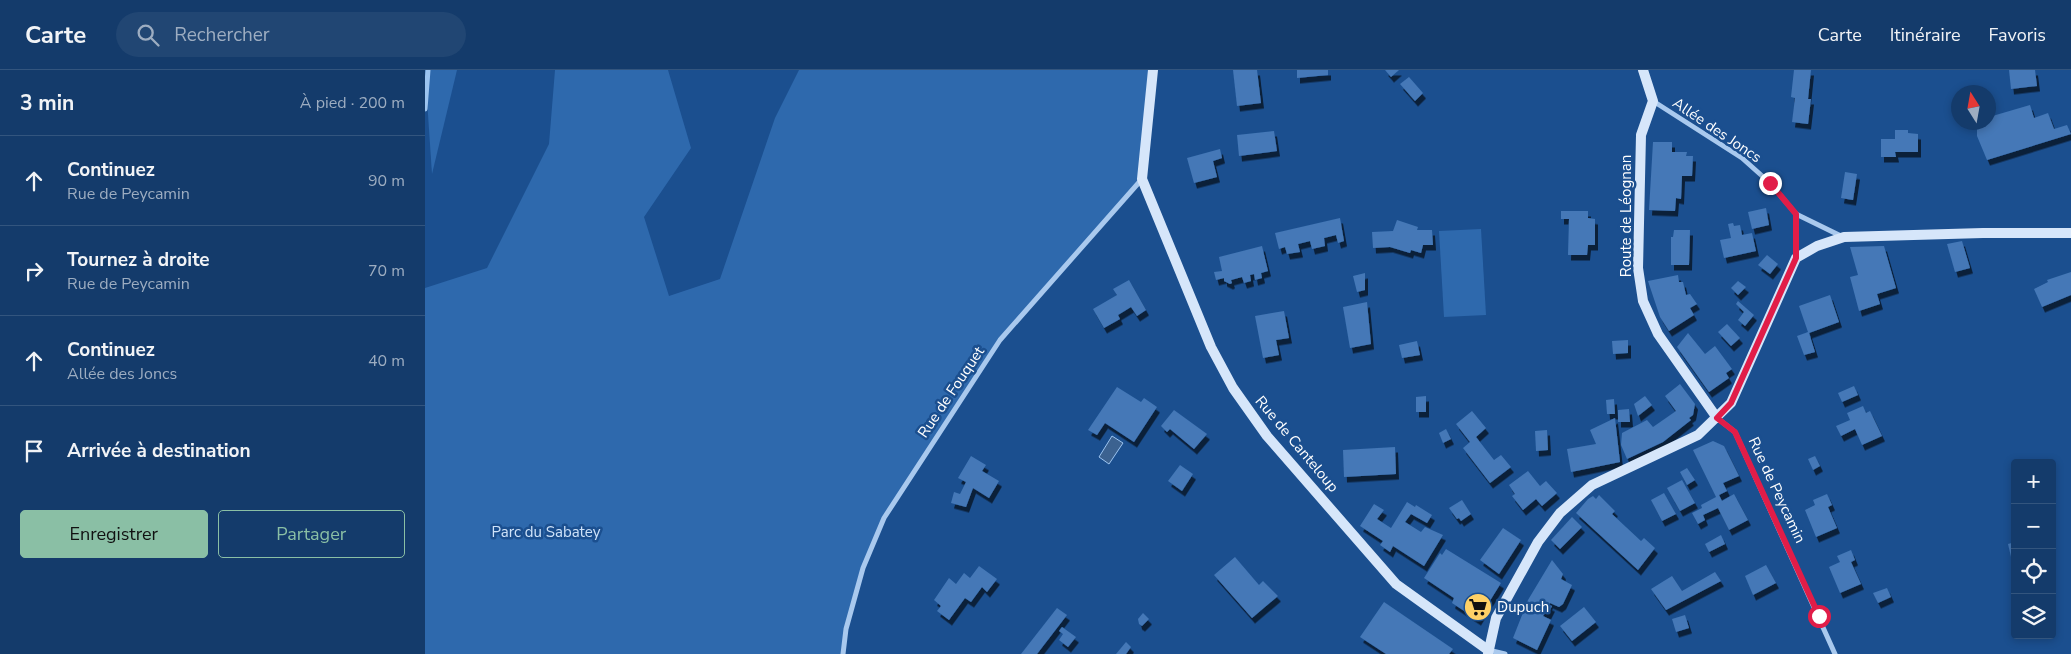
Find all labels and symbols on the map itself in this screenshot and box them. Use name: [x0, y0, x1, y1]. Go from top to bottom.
north arrow: [1951, 85, 1996, 130]
street label: Allée des Joncs: [1669, 93, 1765, 167]
street label: Route de Léognan: [1616, 155, 1636, 277]
route end: [1759, 172, 1782, 195]
street label: Rue de Fouquet: [913, 342, 989, 442]
street label: Rue de Canteloup: [1251, 392, 1343, 497]
street label: Rue de Peycamin: [1744, 434, 1810, 546]
park label: Parc du Sabatey: [492, 522, 601, 542]
supermarket icon: Dupuch: [1463, 592, 1493, 622]
place label: Dupuch: [1497, 597, 1549, 617]
route start: [1808, 605, 1831, 628]

